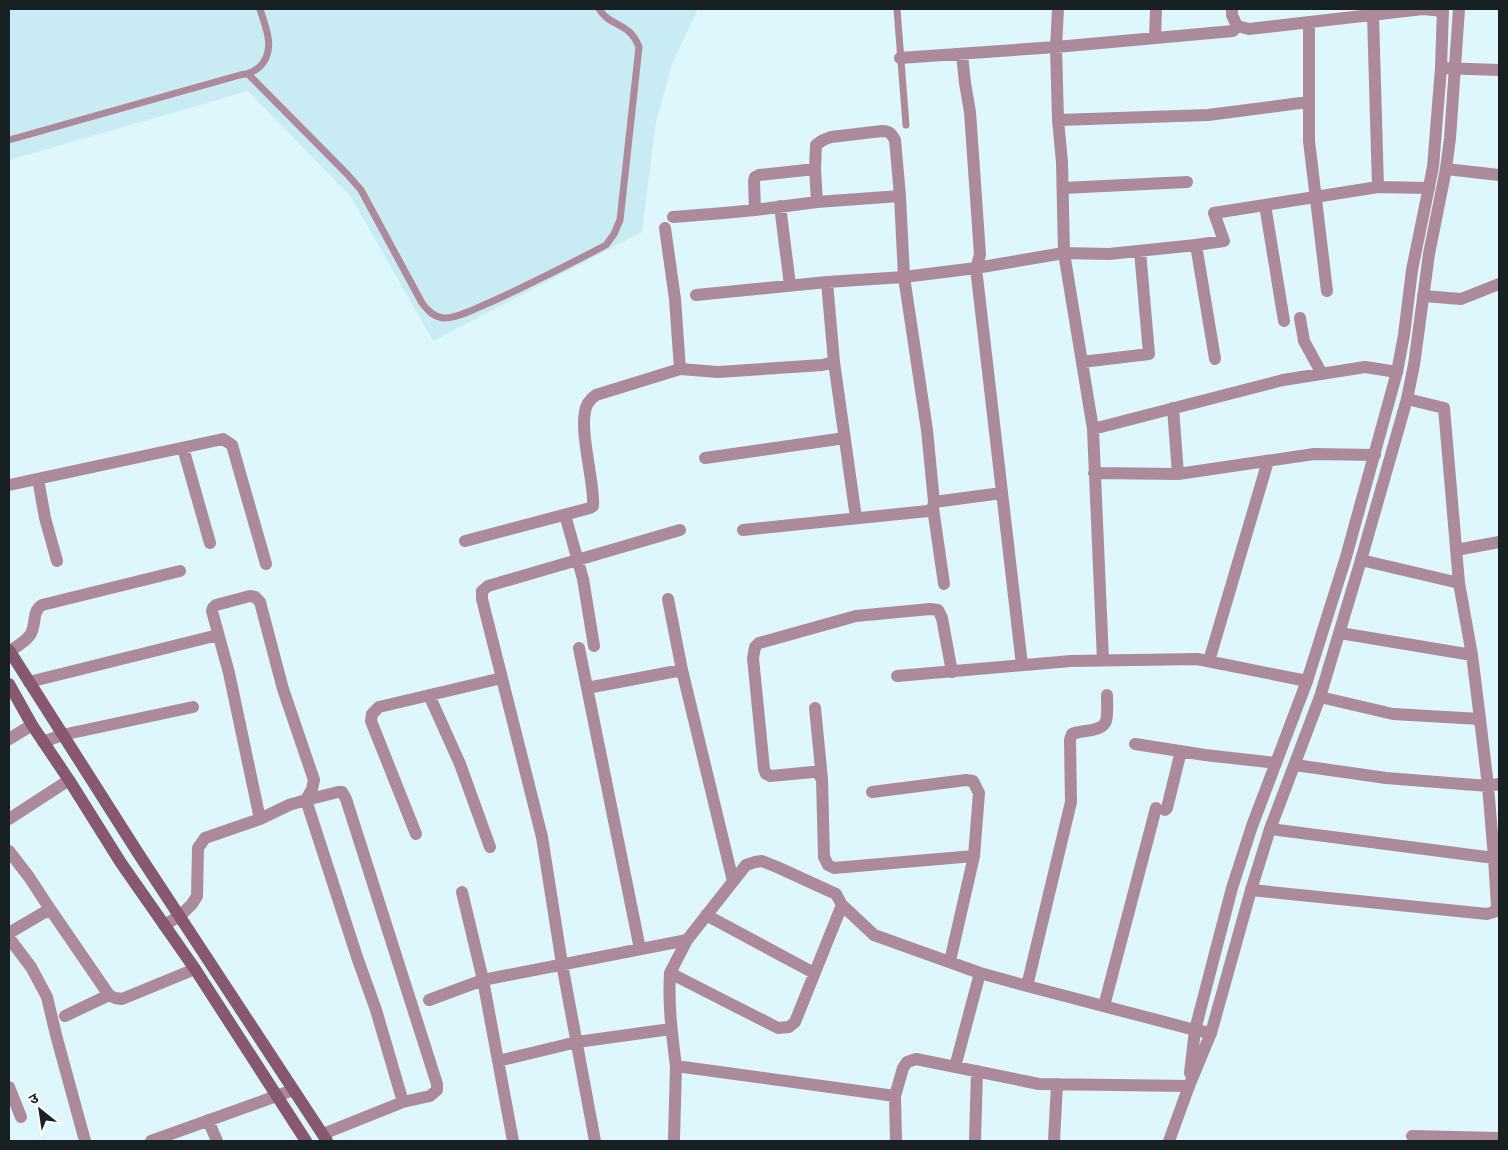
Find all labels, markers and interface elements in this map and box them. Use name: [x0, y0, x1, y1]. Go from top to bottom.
north arrow: [15, 1085, 65, 1135]
text: उ: [25, 1088, 42, 1109]

